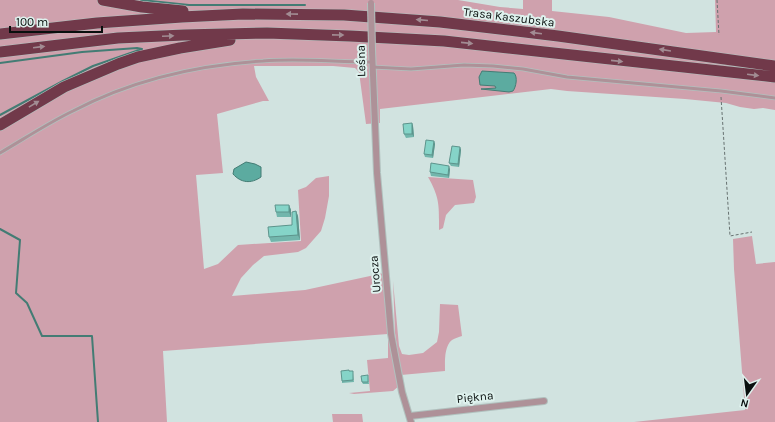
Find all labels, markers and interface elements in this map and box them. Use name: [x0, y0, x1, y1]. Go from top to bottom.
street label: Trasa Kaszubska: [463, 4, 555, 30]
scale bar: [10, 8, 102, 34]
one-way arrow: [285, 11, 298, 17]
text: 100 m: [16, 15, 48, 29]
one-way arrow: [416, 17, 428, 24]
one-way arrow: [530, 30, 542, 37]
one-way arrow: [162, 32, 174, 39]
one-way arrow: [332, 32, 345, 38]
one-way arrow: [461, 40, 473, 47]
one-way arrow: [33, 44, 45, 50]
street label: Leśna: [354, 45, 368, 77]
one-way arrow: [659, 47, 671, 53]
one-way arrow: [611, 58, 623, 64]
one-way arrow: [747, 72, 759, 78]
one-way arrow: [28, 101, 40, 108]
street label: Urocza: [366, 255, 384, 293]
north arrow: [727, 374, 767, 414]
street label: Piękna: [456, 388, 494, 406]
text: N: [739, 396, 750, 410]

